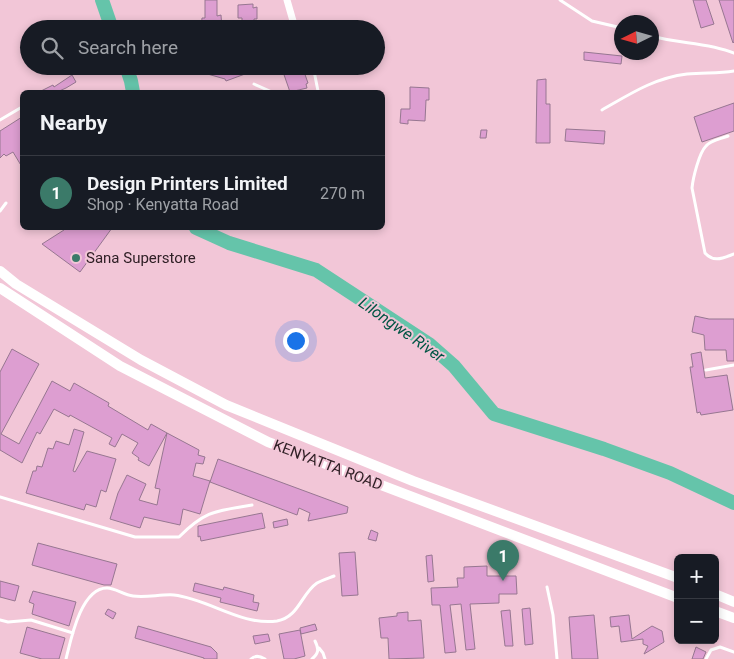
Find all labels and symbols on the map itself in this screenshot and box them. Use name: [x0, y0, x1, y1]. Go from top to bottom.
north arrow: [614, 15, 659, 60]
place label: Sana Superstore: [86, 249, 196, 267]
marker: Sana Superstore: [70, 252, 82, 264]
water label: Lilongwe River: [355, 293, 449, 366]
your location: [283, 328, 309, 354]
street label: KENYATTA ROAD: [271, 436, 385, 494]
pin: 1: [487, 540, 519, 581]

